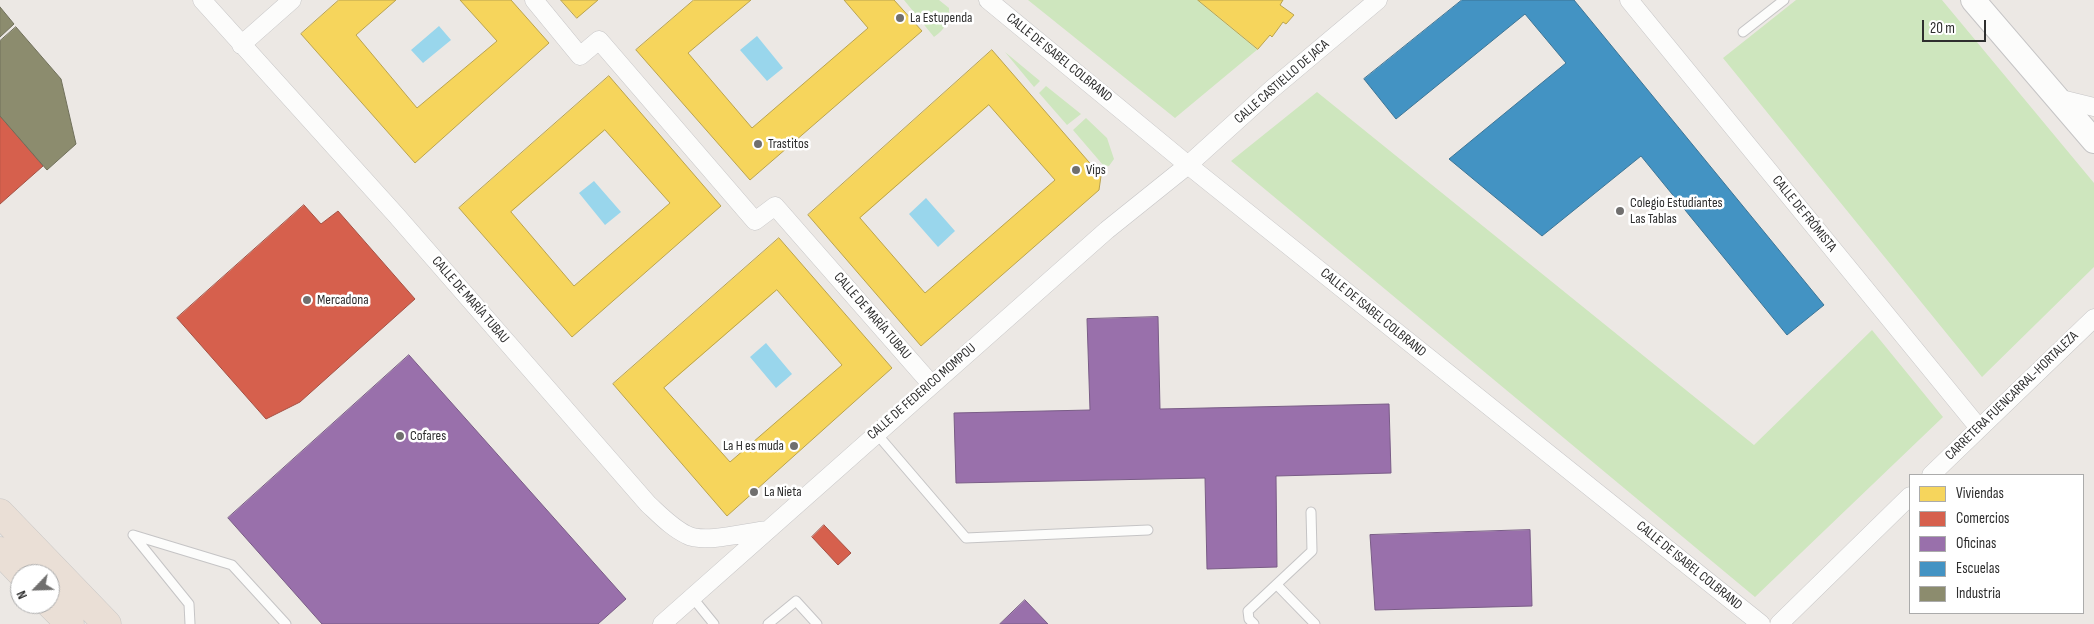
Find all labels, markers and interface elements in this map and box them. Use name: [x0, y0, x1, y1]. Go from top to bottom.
place label: La Estupenda: [910, 10, 972, 26]
street label: CALLE DE ISABEL COLBRAND: [1003, 10, 1115, 106]
scale bar: [1924, 10, 1988, 42]
marker: La Estupenda: [894, 12, 906, 24]
text: 20 m: [1930, 19, 1955, 38]
street label: CALLE CASTIELLO DE JACA: [1231, 36, 1333, 128]
place label: Trastitos: [768, 136, 809, 152]
marker: Trastitos: [752, 138, 764, 150]
place label: Vips: [1086, 162, 1106, 178]
marker: Vips: [1070, 164, 1082, 176]
street label: CALLE DE FRÓMISTA: [1768, 173, 1840, 255]
place label: Colegio Estudiantes Las Tablas: [1630, 195, 1723, 228]
marker: Colegio Estudiantes Las Tablas: [1614, 205, 1626, 217]
street label: CALLE DE MARÍA TUBAU: [428, 253, 512, 347]
street label: CALLE DE ISABEL COLBRAND: [1317, 265, 1429, 361]
street label: CALLE DE MARÍA TUBAU: [830, 269, 914, 363]
place label: Mercadona: [317, 292, 369, 308]
marker: Mercadona: [301, 294, 313, 306]
street label: CARRETERA FUENCARRAL-HORTALEZA: [1942, 328, 2082, 464]
street label: CALLE DE FEDERICO MOMPOU: [864, 340, 980, 444]
place label: Cofares: [410, 428, 446, 444]
marker: Cofares: [394, 430, 406, 442]
place label: La H es muda: [723, 438, 784, 454]
marker: La H es muda: [788, 440, 800, 452]
legend: [1909, 474, 2084, 614]
place label: La Nieta: [764, 484, 802, 500]
text: Viviendas: [1956, 484, 2004, 503]
marker: La Nieta: [748, 486, 760, 498]
text: Comercios: [1956, 509, 2010, 528]
street label: CALLE DE ISABEL COLBRAND: [1633, 518, 1745, 614]
text: Oficinas: [1956, 534, 1996, 553]
text: Escuelas: [1956, 559, 2000, 578]
north arrow: [10, 564, 60, 614]
text: Industria: [1956, 584, 2001, 603]
text: N: [12, 588, 31, 602]

